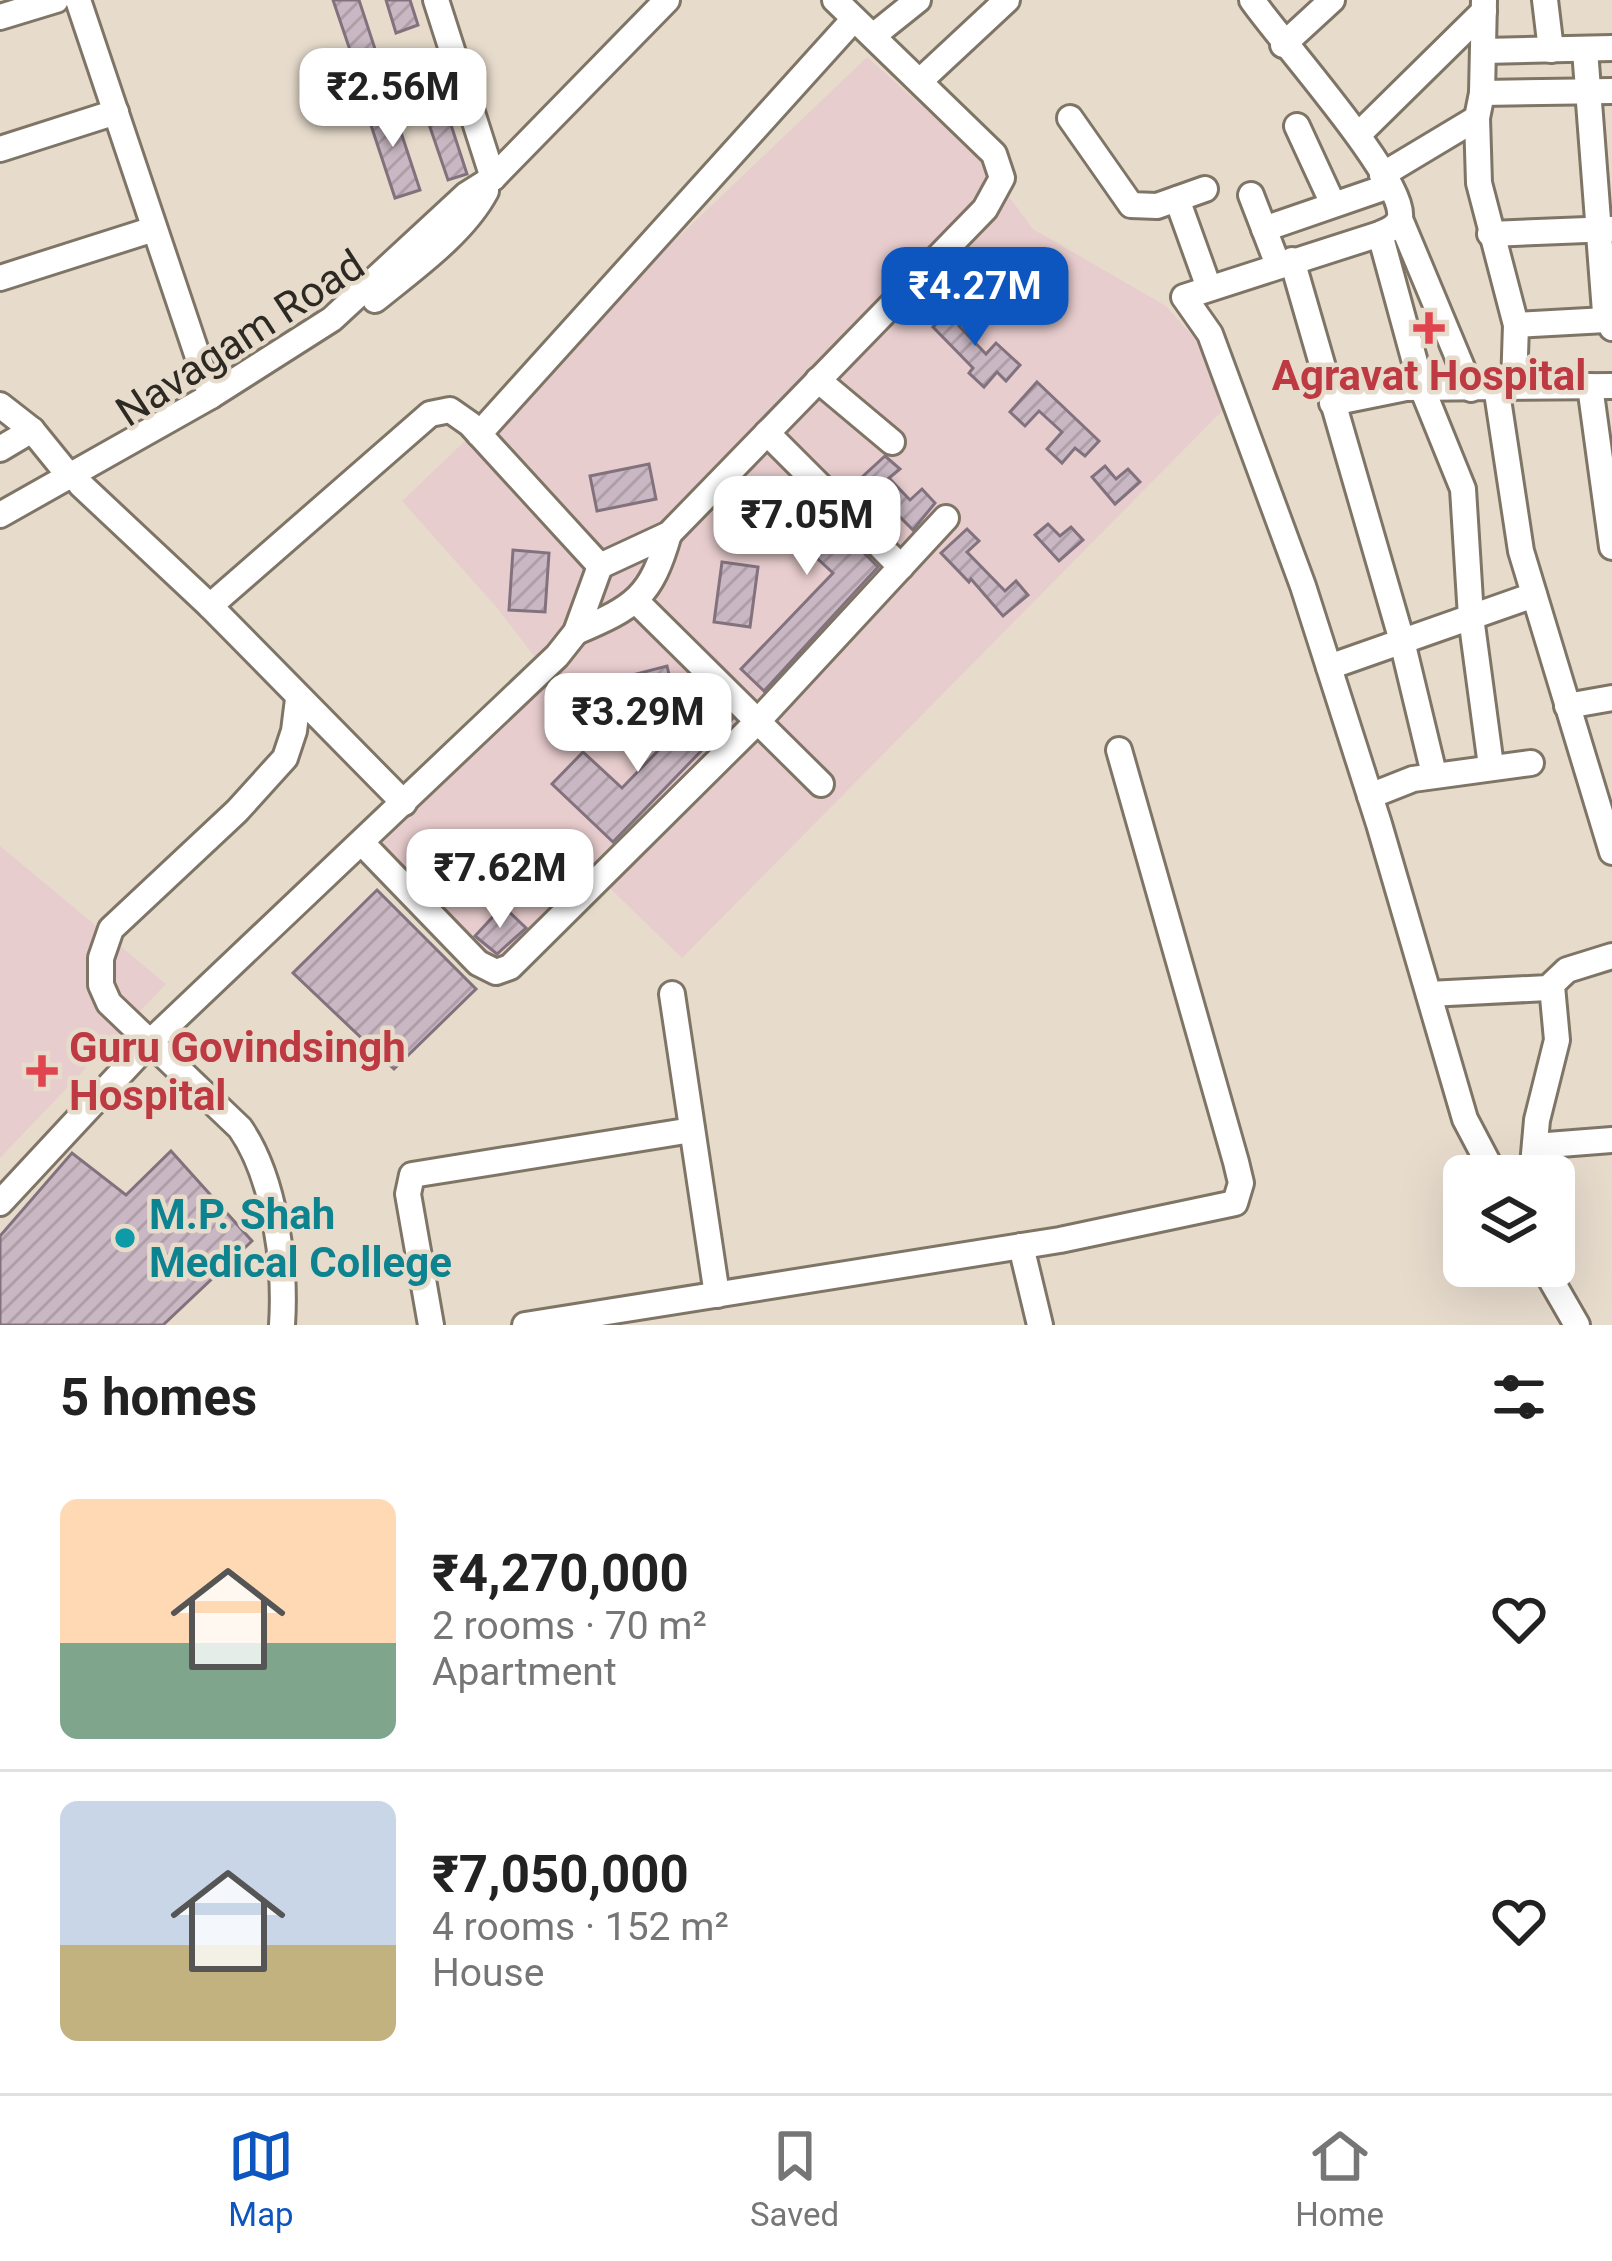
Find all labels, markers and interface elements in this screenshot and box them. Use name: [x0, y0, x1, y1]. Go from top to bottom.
pin: ₹2.56M: [295, 48, 491, 150]
text: ₹2.56M: [326, 64, 460, 110]
street label: Navagam Road: [107, 240, 373, 436]
pin: ₹4.27M: [877, 247, 1073, 349]
text: ₹4.27M: [908, 263, 1042, 309]
marker: Agravat Hospital: [1413, 312, 1445, 344]
place label: Agravat Hospital: [1272, 351, 1586, 400]
pin: ₹7.05M: [709, 476, 905, 578]
text: ₹7.05M: [740, 492, 874, 538]
pin: ₹3.29M: [540, 673, 736, 775]
text: ₹3.29M: [571, 689, 705, 735]
pin: ₹7.62M: [402, 829, 598, 931]
text: ₹7.62M: [433, 845, 567, 891]
place label: Guru Govindsingh Hospital: [69, 1023, 406, 1120]
marker: Guru Govindsingh Hospital: [26, 1055, 58, 1087]
map controls: [1443, 1155, 1575, 1287]
button: layers: [1443, 1155, 1575, 1287]
place label: M.P. Shah Medical College: [149, 1190, 452, 1287]
marker: M.P. Shah Medical College: [112, 1225, 138, 1251]
icon: filters: [1486, 1364, 1552, 1430]
text: 5 homes: [60, 1368, 257, 1427]
text: ₹4,270,000: [432, 1544, 689, 1603]
icon: home: [156, 1547, 300, 1691]
icon: heart: [1486, 1586, 1552, 1652]
text: 2 rooms · 70 m²: [432, 1603, 707, 1649]
text: Apartment: [432, 1649, 617, 1695]
text: ₹7,050,000: [432, 1845, 689, 1904]
icon: home: [156, 1849, 300, 1993]
icon: heart: [1486, 1888, 1552, 1954]
text: 4 rooms · 152 m²: [432, 1904, 729, 1950]
text: House: [432, 1950, 544, 1996]
tab: Map: [228, 2123, 294, 2234]
tab: Saved: [750, 2123, 839, 2234]
tab: Home: [1295, 2123, 1384, 2234]

